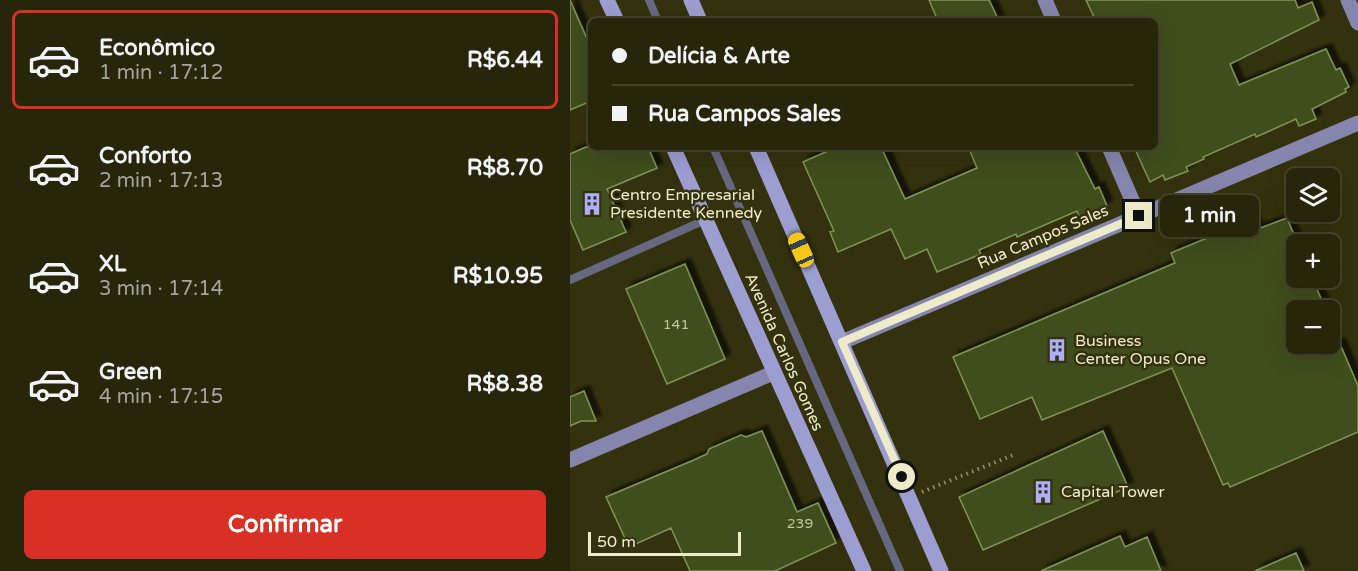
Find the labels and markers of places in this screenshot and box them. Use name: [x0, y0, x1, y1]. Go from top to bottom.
place label: Centro Empresarial Presidente Kennedy: [610, 185, 763, 223]
building icon: Centro Empresarial Presidente Kennedy: [579, 191, 605, 217]
place label: Business Center Opus One: [1075, 331, 1206, 369]
building icon: Business Center Opus One: [1044, 337, 1070, 363]
building icon: Capital Tower: [1030, 479, 1056, 505]
place label: Capital Tower: [1061, 482, 1165, 502]

